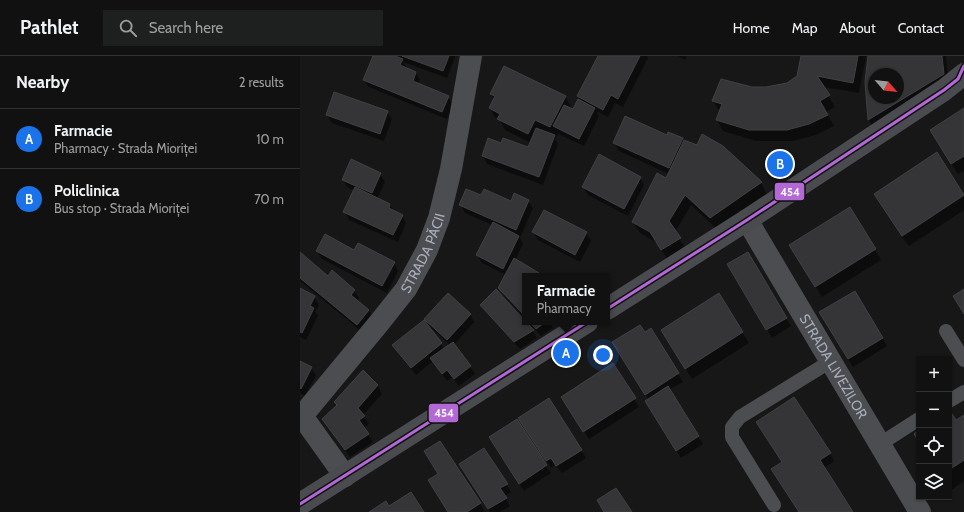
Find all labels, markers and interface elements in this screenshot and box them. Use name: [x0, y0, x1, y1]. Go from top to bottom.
search box: [103, 10, 383, 46]
text: Pathlet: [20, 16, 79, 39]
icon: search: [117, 17, 139, 39]
text: Search here: [149, 19, 223, 37]
text: Home: [733, 19, 770, 37]
text: Map: [792, 19, 817, 37]
text: About: [839, 19, 876, 37]
text: Contact: [898, 19, 944, 37]
north arrow: [868, 68, 904, 104]
text: Nearby: [16, 72, 69, 92]
text: 2 results: [239, 74, 284, 90]
text: Farmacie: [54, 122, 112, 140]
text: A: [25, 131, 33, 147]
text: 10 m: [256, 131, 284, 147]
text: Pharmacy · Strada Mioriței: [54, 140, 197, 156]
pin: B: [767, 149, 793, 179]
text: Policlinica: [54, 182, 119, 200]
line badge: 454: [774, 182, 805, 201]
text: 454: [780, 185, 800, 199]
text: B: [25, 191, 33, 207]
text: 70 m: [254, 191, 284, 207]
text: Bus stop · Strada Mioriței: [54, 200, 189, 216]
street label: STRADA PĂCII: [397, 211, 449, 296]
popup: [522, 273, 610, 325]
text: Farmacie: [537, 282, 595, 300]
text: Pharmacy: [537, 300, 592, 316]
street label: STRADA LIVEZILOR: [796, 311, 872, 422]
pin: A: [553, 338, 579, 368]
your location: [593, 345, 613, 365]
map controls: [916, 356, 952, 500]
button: +: [916, 356, 952, 392]
button: −: [916, 392, 952, 428]
line badge: 454: [428, 403, 459, 423]
text: 454: [434, 406, 454, 420]
button: locate: [916, 428, 952, 464]
button: layers: [916, 464, 952, 500]

